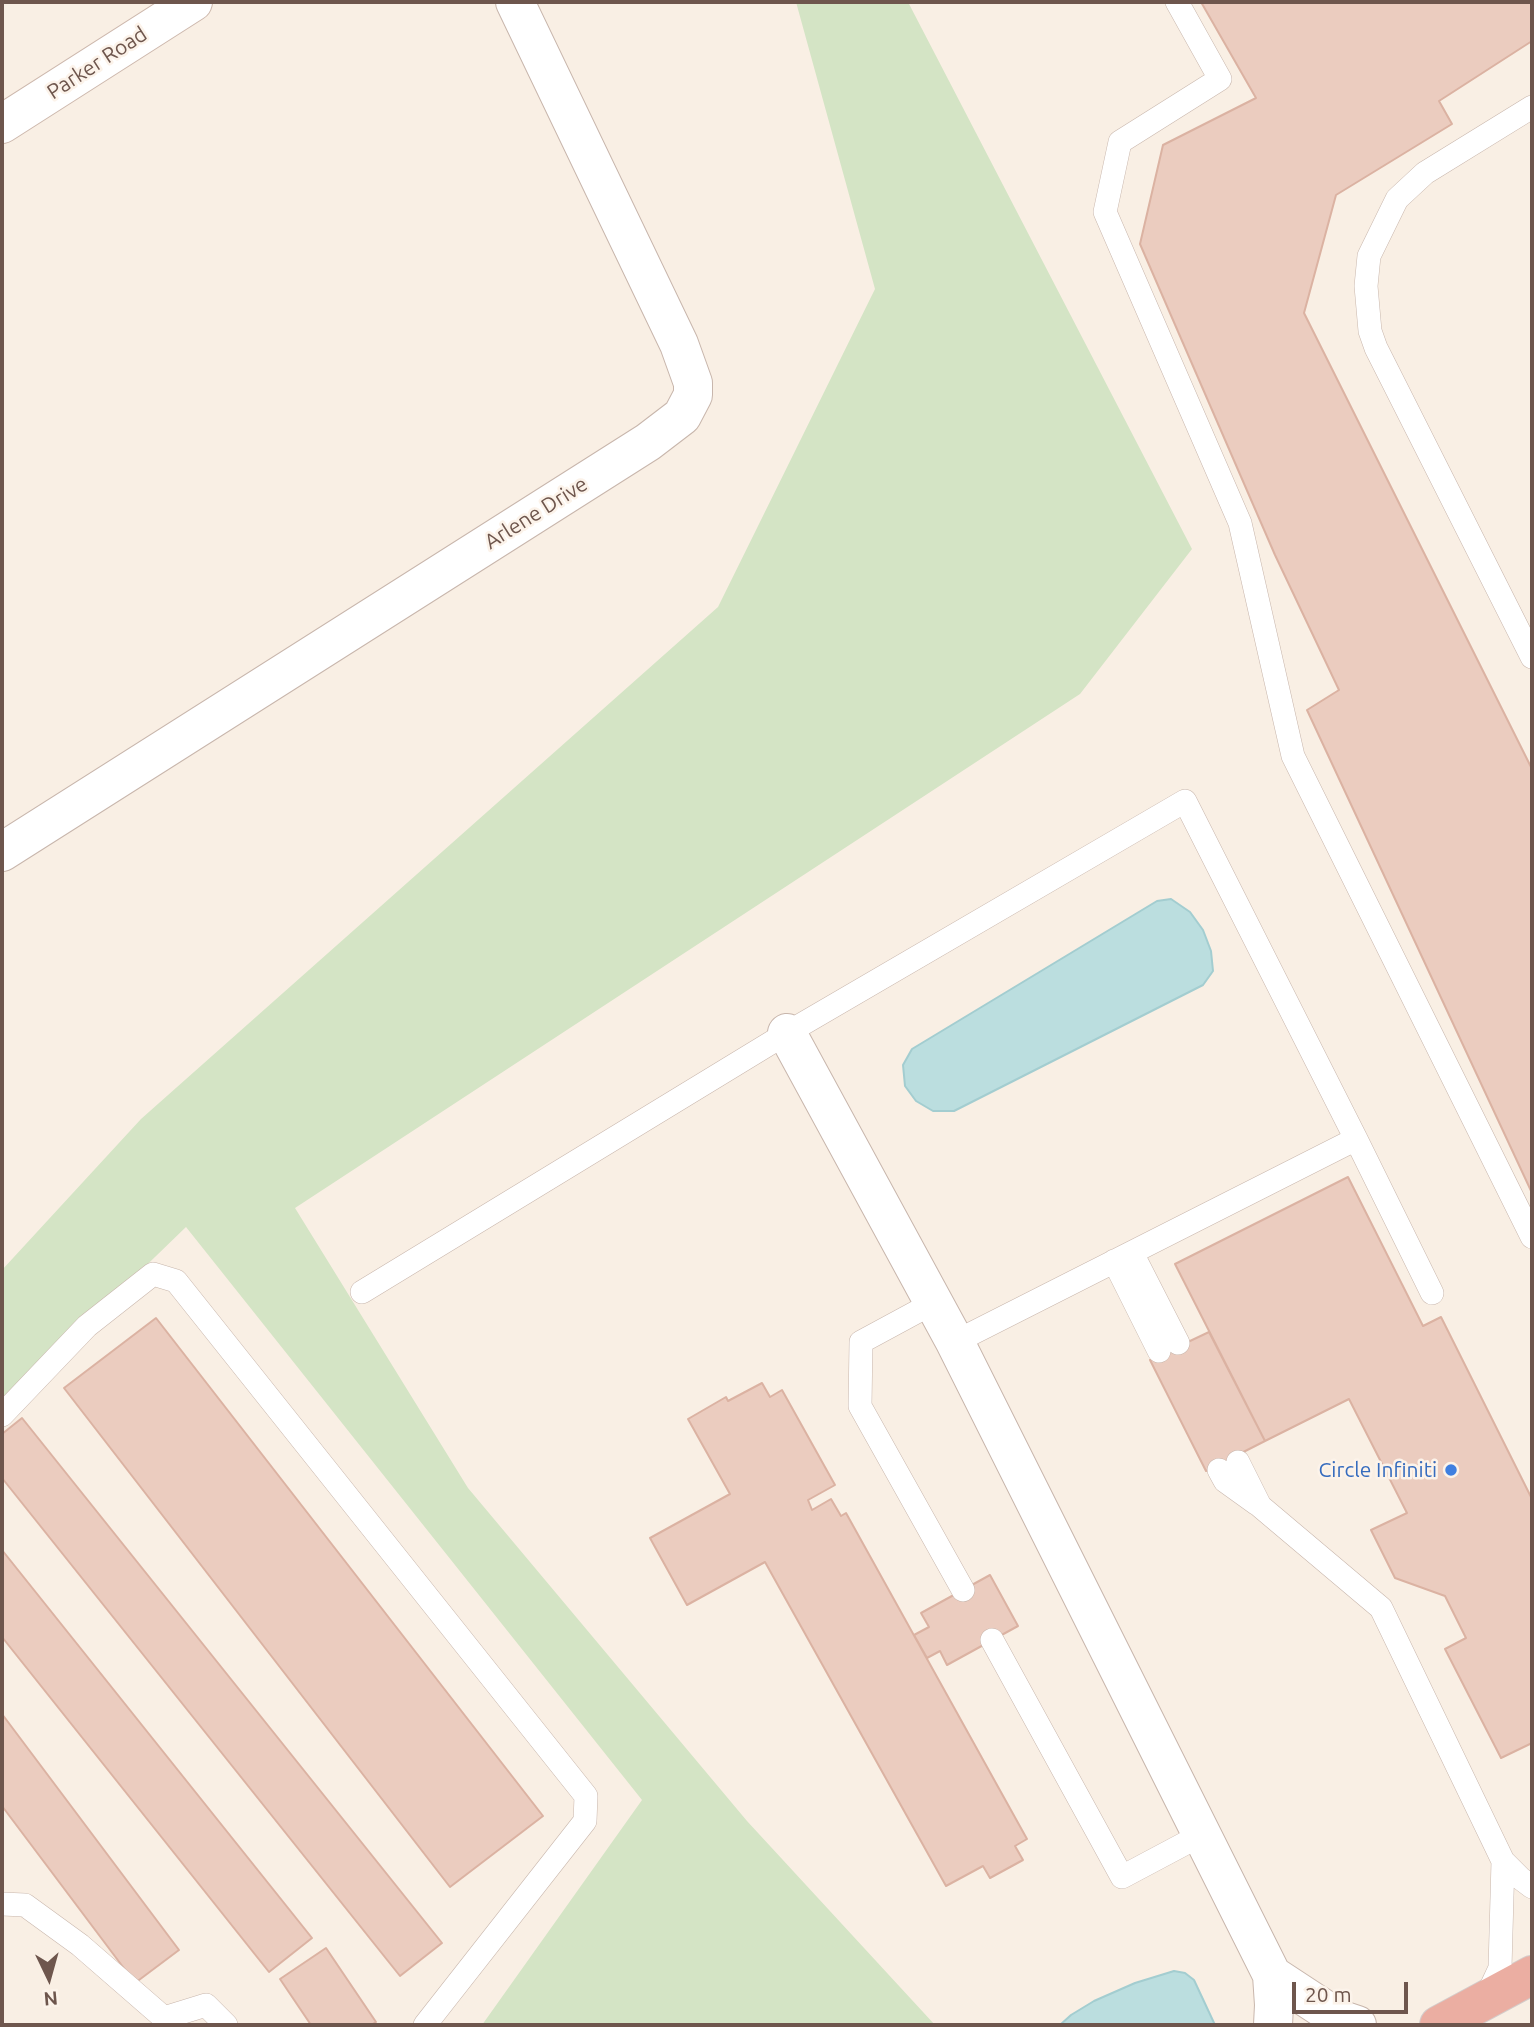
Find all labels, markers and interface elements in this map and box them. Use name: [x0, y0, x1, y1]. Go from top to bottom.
street label: Parker Road: [42, 21, 152, 105]
street label: Arlene Drive: [480, 471, 592, 555]
place label: Circle Infiniti: [1318, 1457, 1437, 1483]
marker: Circle Infiniti: [1443, 1462, 1459, 1478]
north arrow: [14, 1943, 84, 2013]
scale bar: [1296, 1968, 1412, 2012]
text: 20 m: [1305, 1982, 1352, 2006]
text: N: [43, 1987, 59, 2010]

